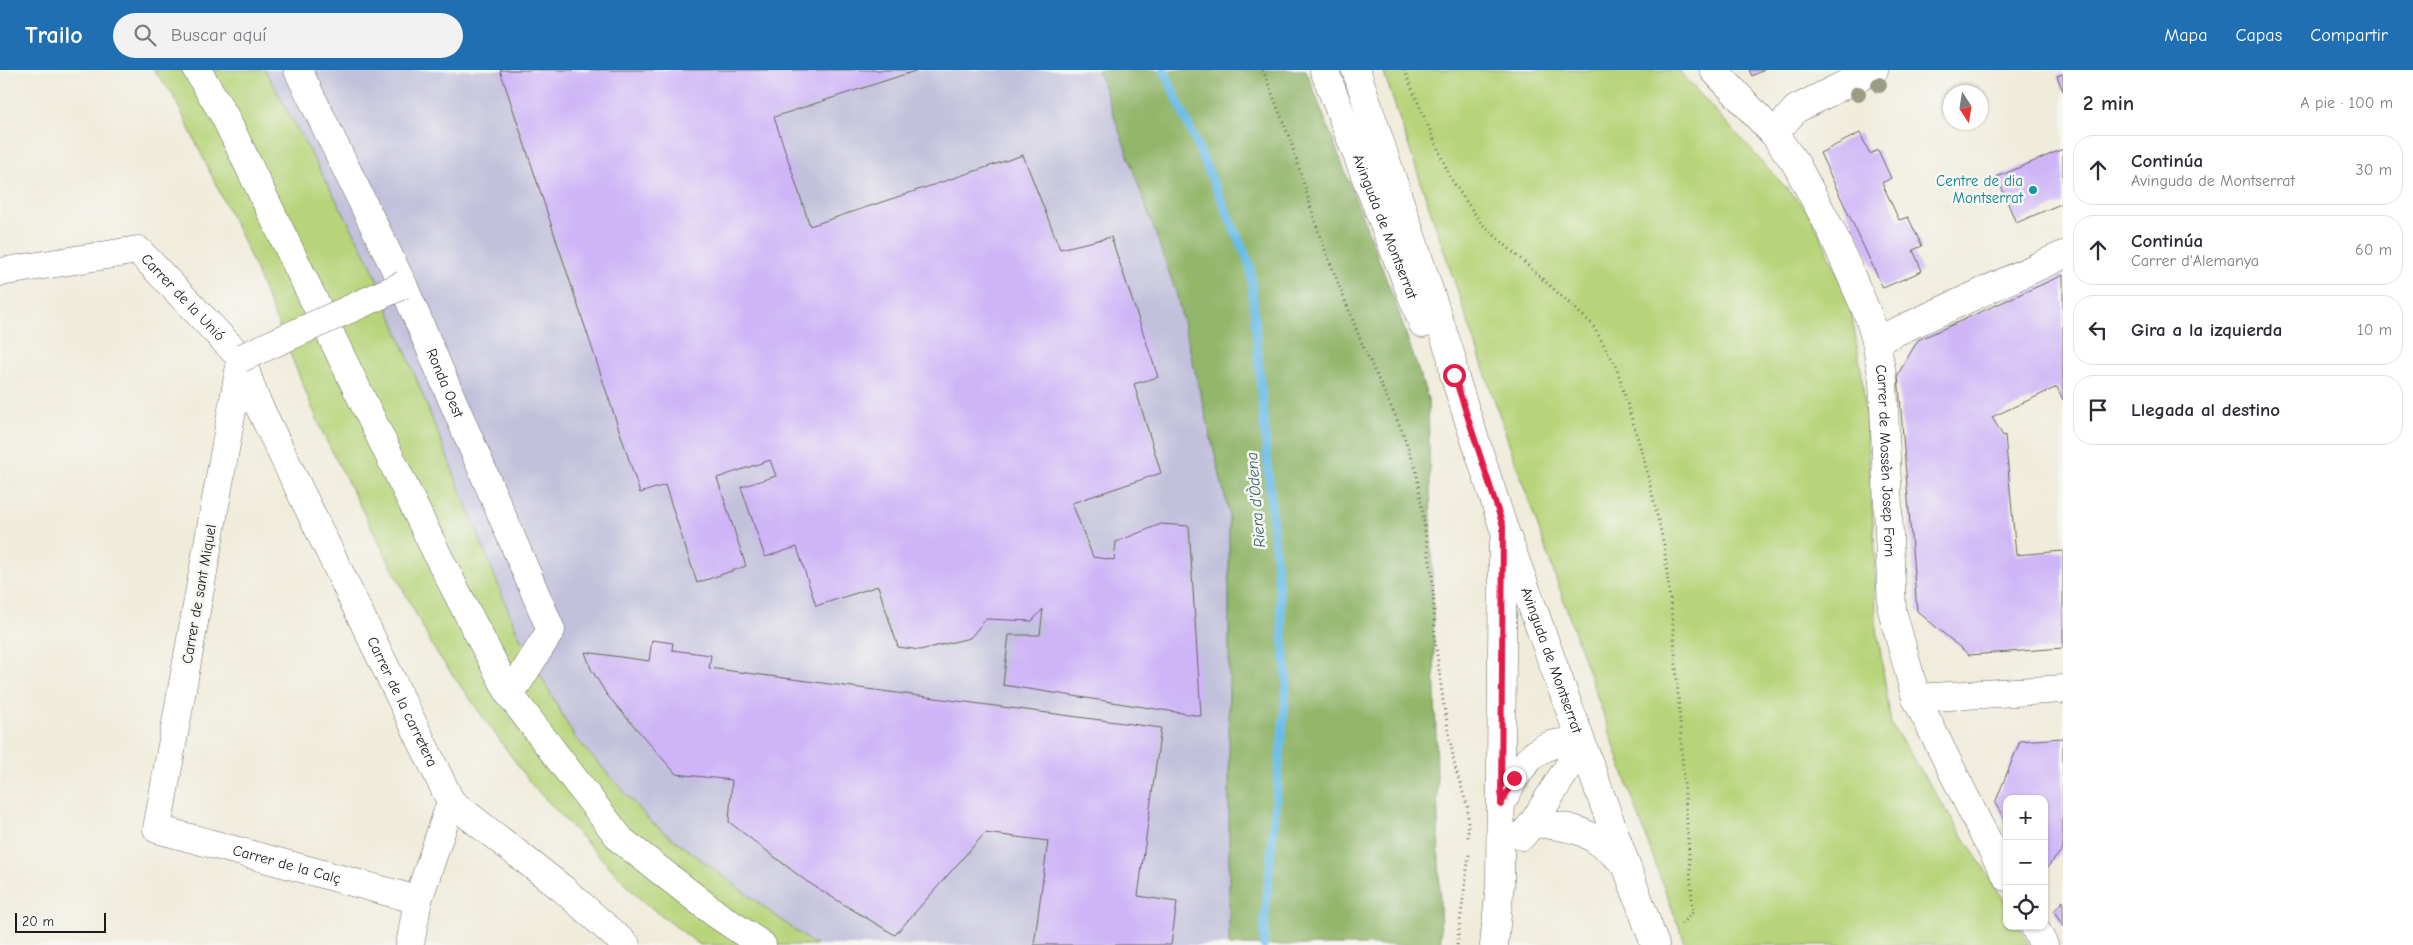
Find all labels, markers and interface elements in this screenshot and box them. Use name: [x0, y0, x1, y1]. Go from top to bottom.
search box: [113, 13, 463, 58]
text: Trailo: [25, 21, 83, 49]
icon: search: [131, 21, 159, 49]
text: Buscar aquí: [171, 24, 266, 46]
text: Mapa: [2164, 25, 2207, 46]
text: Capas: [2235, 25, 2282, 46]
text: Compartir: [2310, 25, 2388, 46]
north arrow: [1943, 85, 1988, 130]
text: 2 min: [2083, 91, 2134, 115]
text: A pie · 100 m: [2300, 94, 2393, 112]
text: Continúa: [2131, 150, 2203, 172]
street label: Avinguda de Montserrat: [1349, 151, 1422, 302]
icon: ahead: [2084, 156, 2112, 184]
text: 30 m: [2356, 161, 2392, 179]
place label: Centre de dia Montserrat: [1936, 172, 2024, 207]
text: Avinguda de Montserrat: [2131, 172, 2295, 190]
marker: Centre de dia Montserrat: [2027, 184, 2039, 196]
text: Continúa: [2131, 230, 2203, 252]
icon: ahead: [2084, 236, 2112, 264]
text: 60 m: [2355, 241, 2392, 259]
street label: Carrer de la Unió: [137, 250, 229, 345]
text: Carrer d'Alemanya: [2131, 252, 2259, 270]
icon: left: [2084, 316, 2112, 344]
text: Gira a la izquierda: [2131, 319, 2282, 341]
text: 10 m: [2357, 321, 2392, 339]
street label: Ronda Oest: [422, 346, 468, 421]
street label: Carrer de Mossèn Josep Forn: [1871, 363, 1899, 557]
route start: [1443, 364, 1466, 387]
icon: arrive: [2084, 396, 2112, 424]
text: Llegada al destino: [2131, 399, 2280, 421]
water label: Riera d'Òdena: [1242, 452, 1269, 549]
street label: Carrer de sant Miquel: [178, 523, 220, 665]
street label: Avinguda de Montserrat: [1517, 585, 1587, 736]
street label: Carrer de la carretera: [363, 634, 442, 770]
route end: [1503, 767, 1526, 790]
map controls: [2003, 795, 2048, 930]
button: +: [2003, 795, 2048, 840]
button: −: [2003, 840, 2048, 885]
street label: Carrer de la Calç: [231, 841, 343, 888]
button: locate: [2003, 885, 2048, 930]
scale bar: [15, 910, 106, 933]
text: 20 m: [22, 913, 54, 930]

